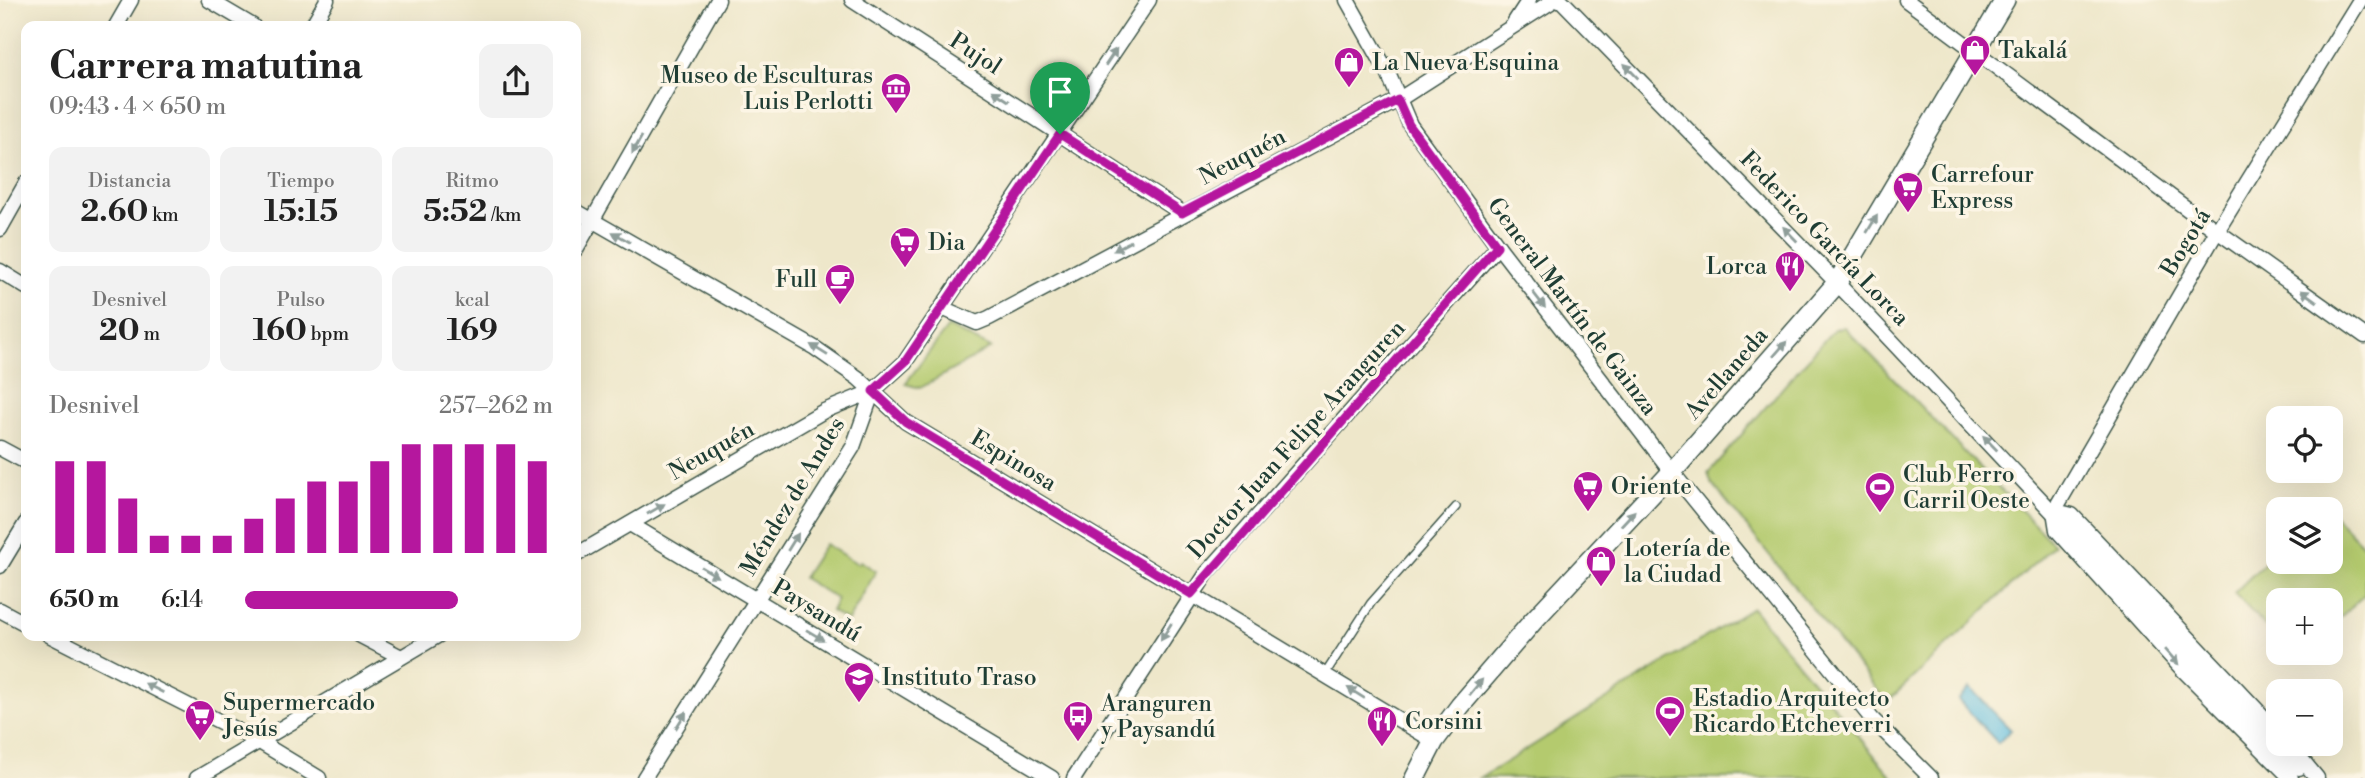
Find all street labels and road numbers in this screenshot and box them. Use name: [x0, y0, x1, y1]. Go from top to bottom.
street label: Pujol: [944, 27, 1007, 81]
street label: Neuquén: [1194, 122, 1291, 191]
street label: Federico García Lorca: [1734, 145, 1916, 331]
street label: General Martín de Gainza: [1481, 192, 1664, 421]
street label: Bogotá: [2154, 203, 2217, 282]
street label: Doctor Juan Felipe Aranguren: [1182, 314, 1411, 565]
street label: Avellaneda: [1679, 322, 1775, 426]
street label: Méndez de Andes: [735, 412, 851, 581]
street label: Neuquén: [664, 415, 760, 487]
street label: Espinosa: [965, 424, 1062, 498]
street label: Paysandú: [767, 573, 866, 648]

